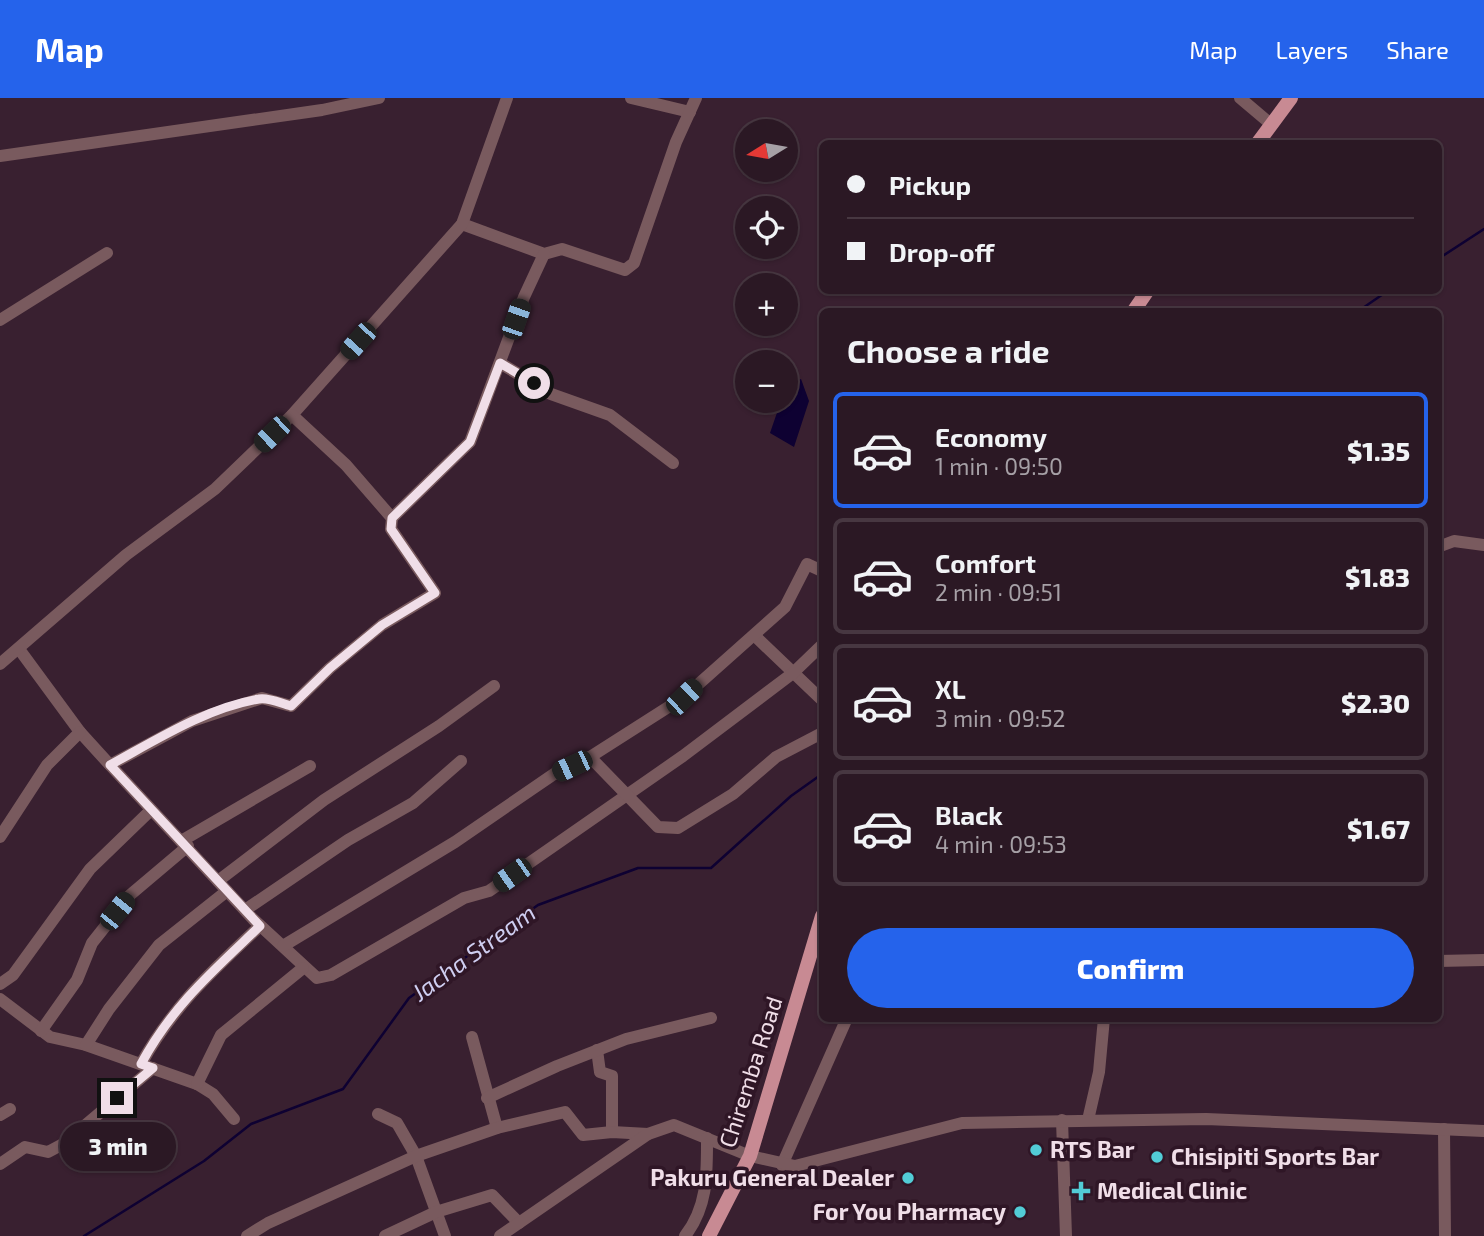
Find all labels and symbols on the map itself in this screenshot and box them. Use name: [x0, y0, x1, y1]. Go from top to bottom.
north arrow: [735, 119, 798, 182]
car: [500, 296, 533, 342]
car: [337, 318, 380, 364]
route start: [518, 367, 550, 399]
car: [250, 412, 295, 456]
car: [662, 675, 707, 719]
car: [549, 748, 596, 784]
car: [489, 854, 536, 896]
car: [96, 888, 139, 934]
water label: Jacha Stream: [405, 897, 541, 1007]
street label: Chiremba Road: [712, 992, 788, 1151]
route end: [101, 1082, 133, 1114]
callout: 3 min: [59, 1122, 175, 1172]
place label: RTS Bar: [1050, 1135, 1135, 1163]
marker: RTS Bar: [1028, 1142, 1044, 1158]
place label: Chisipiti Sports Bar: [1171, 1142, 1379, 1170]
marker: Chisipiti Sports Bar: [1149, 1149, 1165, 1165]
place label: Pakuru General Dealer: [650, 1163, 894, 1191]
marker: Pakuru General Dealer: [900, 1170, 916, 1186]
place label: Medical Clinic: [1097, 1176, 1248, 1204]
marker: Medical Clinic: [1071, 1181, 1091, 1201]
place label: For You Pharmacy: [813, 1197, 1006, 1225]
marker: For You Pharmacy: [1012, 1204, 1028, 1220]

